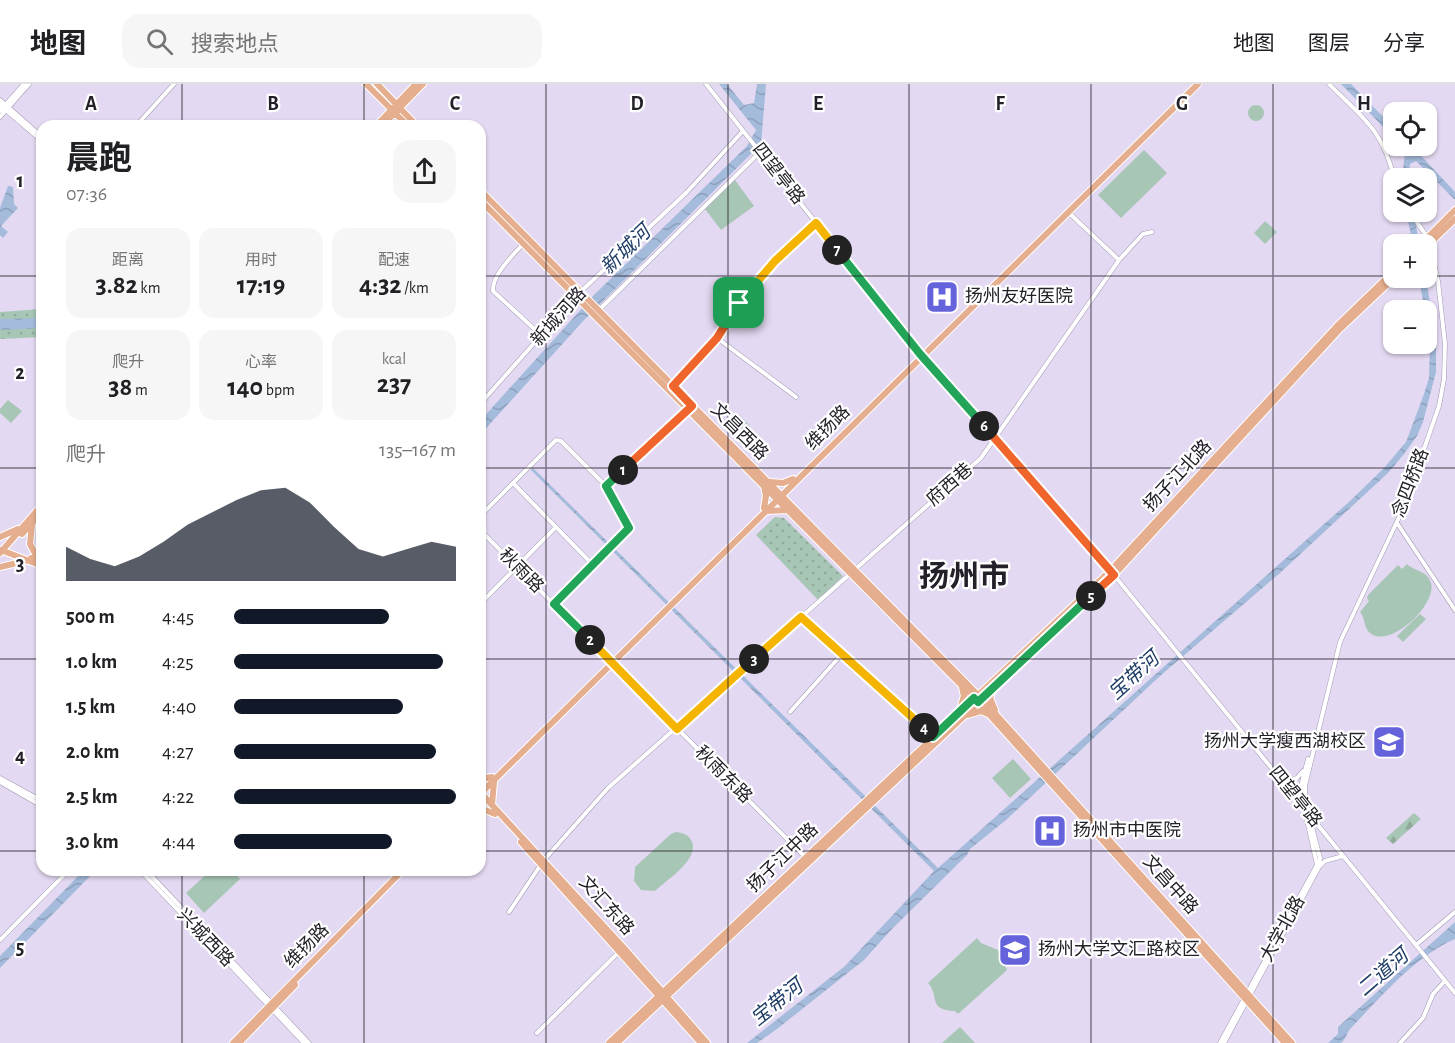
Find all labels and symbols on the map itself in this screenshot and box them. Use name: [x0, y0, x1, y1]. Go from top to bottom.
text: A: [85, 94, 97, 114]
text: B: [267, 94, 279, 114]
text: C: [450, 94, 461, 114]
text: D: [630, 94, 644, 114]
text: E: [813, 94, 823, 114]
text: F: [995, 94, 1005, 114]
text: G: [1176, 94, 1188, 114]
text: H: [1357, 94, 1371, 114]
street label: 四望亭路: [749, 139, 809, 208]
text: 1: [16, 171, 24, 191]
water label: 新城河: [597, 218, 657, 278]
pin: 7: [822, 235, 852, 265]
pin: [713, 277, 764, 328]
hospital icon: 扬州友好医院: [924, 279, 960, 315]
street label: 新城河路: [527, 283, 590, 350]
place label: 扬州友好医院: [965, 286, 1073, 306]
text: 2: [15, 363, 25, 383]
street label: 文昌西路: [707, 399, 772, 464]
street label: 维扬路: [801, 401, 853, 453]
pin: 6: [969, 411, 999, 441]
street label: 扬子江北路: [1139, 436, 1215, 515]
street label: 念四桥路: [1388, 445, 1432, 520]
pin: 1: [608, 455, 638, 485]
street label: 府西巷: [922, 459, 976, 510]
street label: 秋雨路: [496, 544, 548, 596]
text: 3: [16, 554, 24, 574]
district label: 扬州市: [919, 560, 1009, 592]
pin: 5: [1076, 581, 1106, 611]
pin: 2: [575, 625, 605, 655]
pin: 3: [739, 644, 769, 674]
water label: 宝带河: [1104, 645, 1166, 704]
pin: 4: [909, 713, 939, 743]
school or university icon: 扬州大学瘦西湖校区: [1371, 724, 1407, 760]
place label: 扬州大学瘦西湖校区: [1204, 731, 1366, 751]
street label: 秋雨东路: [691, 742, 756, 807]
text: 4: [15, 746, 25, 766]
street label: 四望亭路: [1265, 762, 1326, 831]
hospital icon: 扬州市中医院: [1032, 813, 1068, 849]
street label: 扬子江中路: [743, 819, 822, 896]
place label: 扬州市中医院: [1073, 820, 1181, 840]
street label: 文昌中路: [1139, 851, 1202, 918]
street label: 文汇东路: [575, 872, 638, 939]
street label: 大学北路: [1256, 892, 1308, 965]
street label: 兴城西路: [174, 904, 238, 970]
street label: 维扬路: [280, 919, 332, 971]
school or university icon: 扬州大学文汇路校区: [997, 932, 1033, 968]
text: 5: [16, 938, 24, 958]
place label: 扬州大学文汇路校区: [1038, 939, 1200, 959]
water label: 二道河: [1353, 942, 1415, 1000]
water label: 宝带河: [747, 973, 810, 1030]

